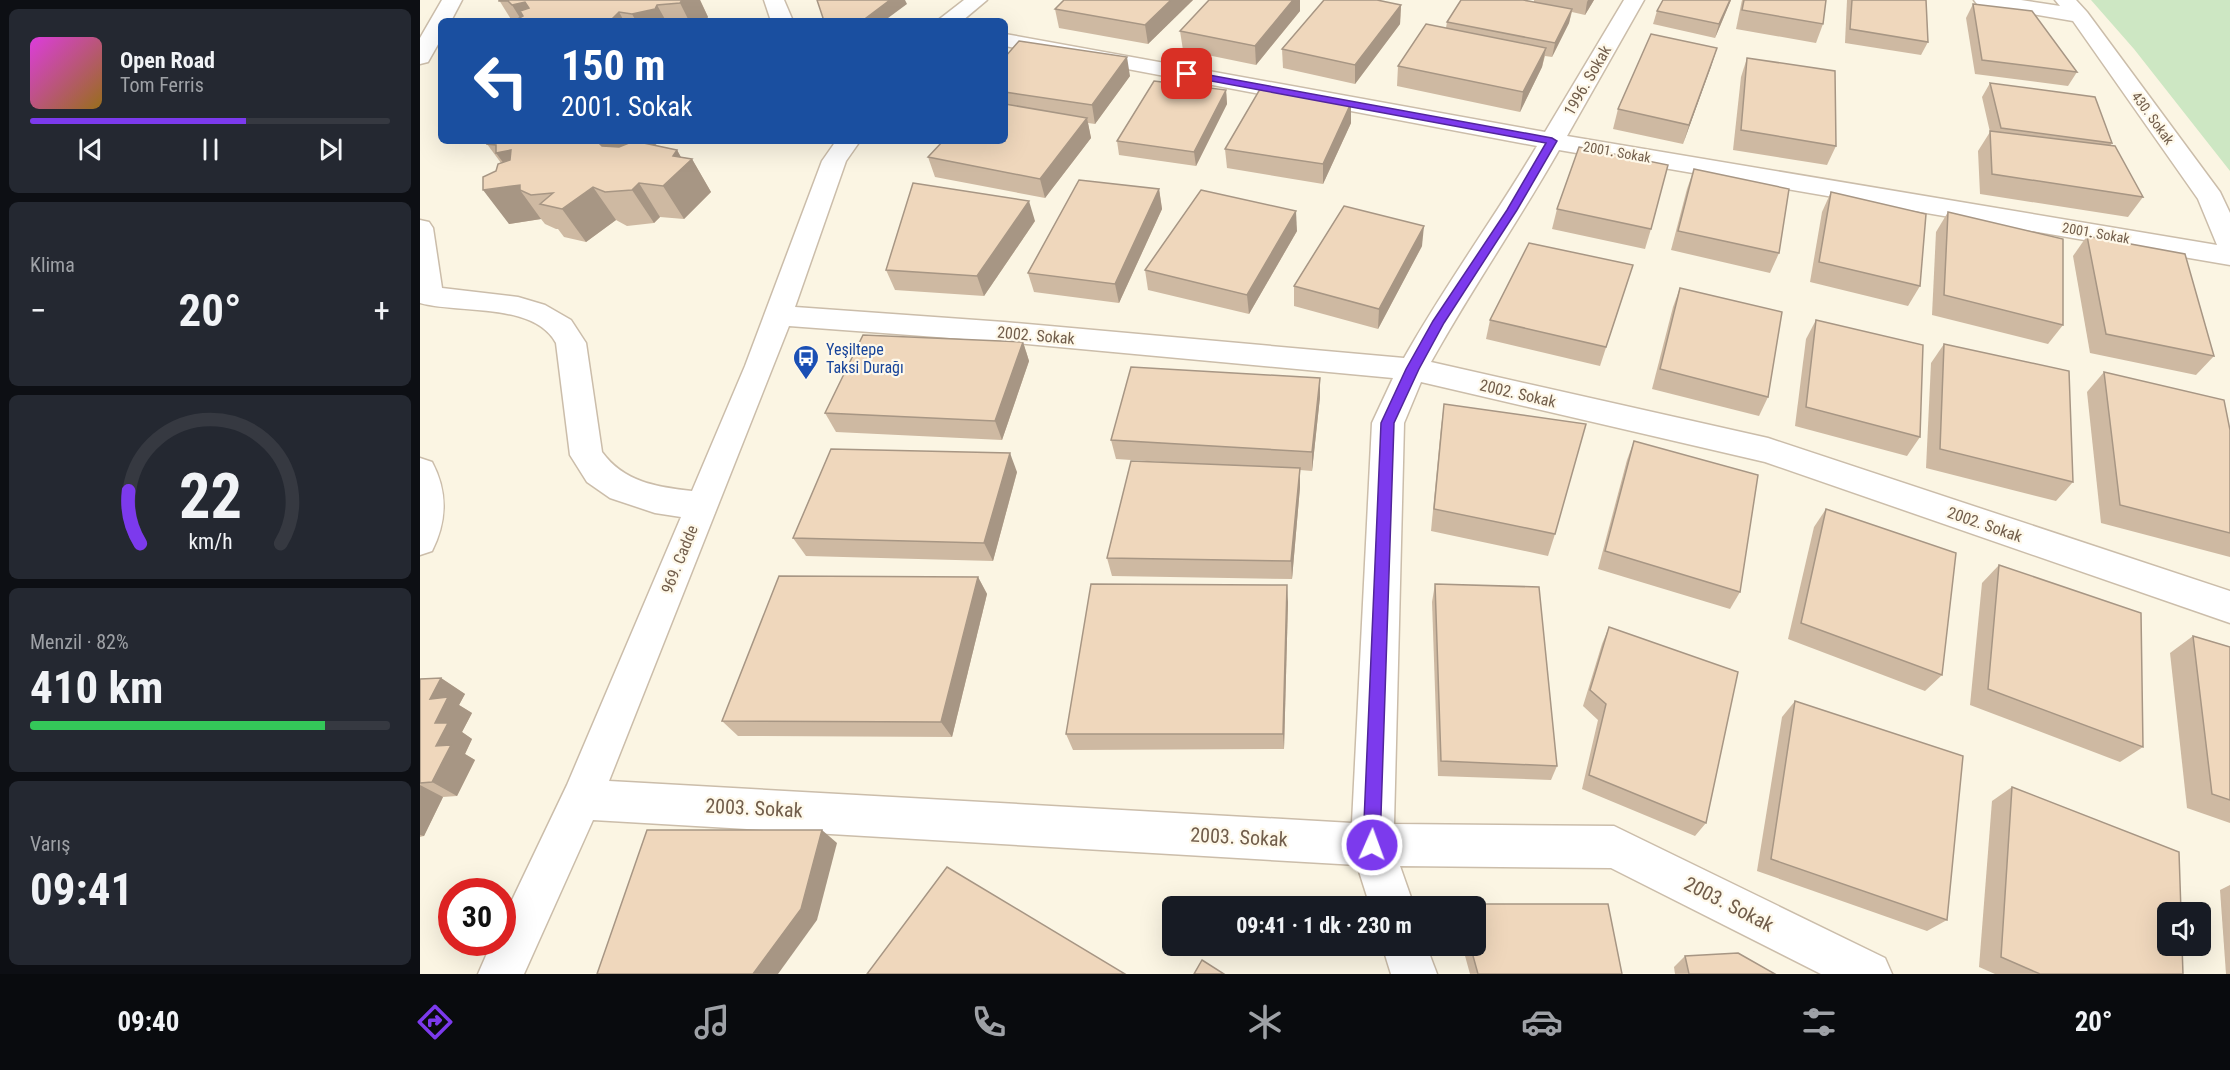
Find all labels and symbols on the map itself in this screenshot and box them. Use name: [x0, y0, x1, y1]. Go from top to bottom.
street label: 1996. Sokak: [1560, 41, 1616, 119]
pin: [1161, 48, 1212, 99]
street label: 430. Sokak: [2129, 89, 2178, 148]
street label: 2001. Sokak: [1582, 138, 1653, 166]
street label: 2001. Sokak: [2061, 219, 2132, 247]
street label: 2002. Sokak: [996, 323, 1076, 348]
place label: Yeşiltepe Taksi Durağı: [826, 340, 904, 377]
bus stop icon: Yeşiltepe Taksi Durağı: [791, 343, 821, 381]
street label: 2002. Sokak: [1478, 375, 1559, 412]
street label: 2002. Sokak: [1945, 503, 2025, 546]
street label: 969. Cadde: [657, 522, 702, 596]
street label: 2003. Sokak: [705, 793, 803, 823]
position arrow: [1340, 813, 1404, 877]
street label: 2003. Sokak: [1190, 822, 1288, 852]
street label: 2003. Sokak: [1680, 871, 1778, 937]
speed limit sign: 30: [438, 878, 516, 956]

